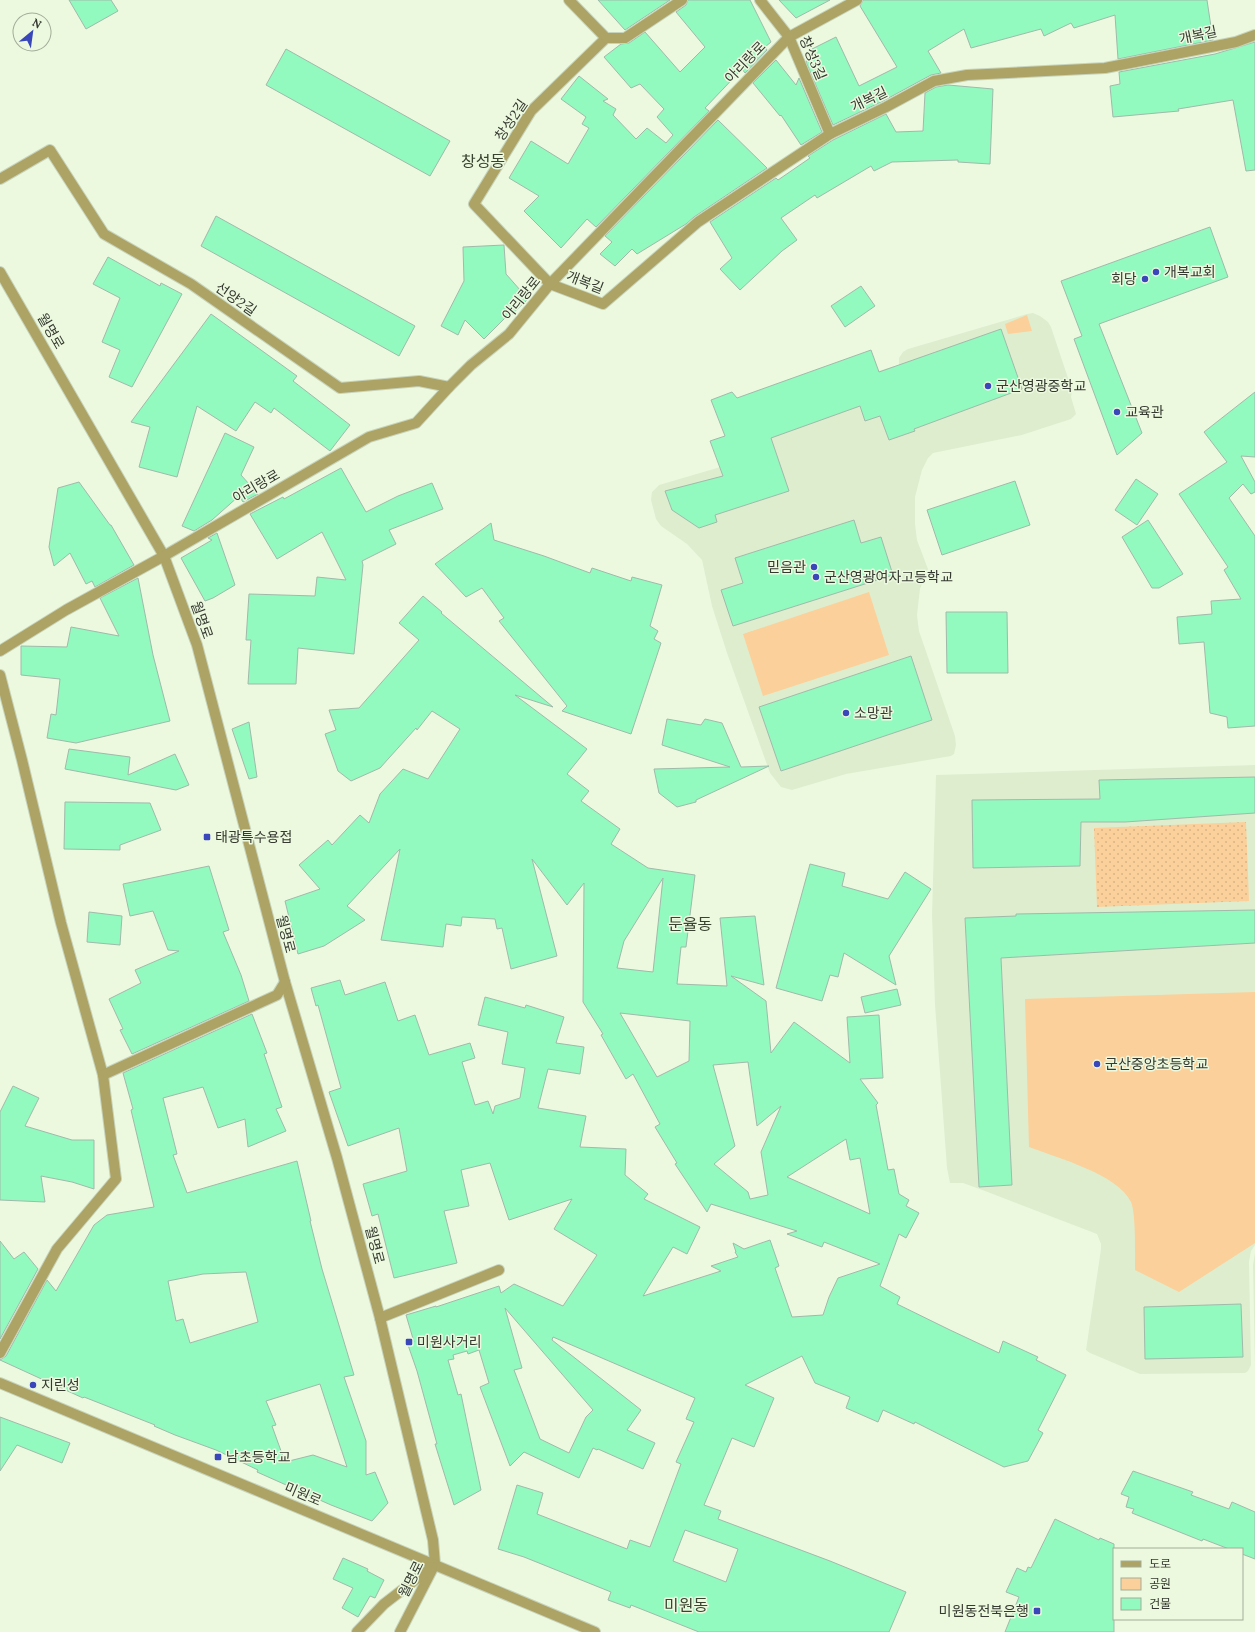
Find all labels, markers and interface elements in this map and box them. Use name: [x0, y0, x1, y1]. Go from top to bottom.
north arrow: [12, 12, 52, 52]
text: N: [30, 15, 44, 32]
street label: 개복길: [1177, 22, 1219, 48]
street label: 창성3길: [796, 33, 830, 83]
street label: 아리랑로: [721, 37, 769, 87]
street label: 개복길: [848, 82, 890, 116]
street label: 창성2길: [491, 96, 531, 144]
district label: 창성동: [461, 151, 505, 171]
place label: 개복교회: [1164, 263, 1216, 281]
street label: 개복길: [564, 267, 606, 297]
marker: 개복교회: [1151, 267, 1161, 277]
place label: 회당: [1111, 270, 1137, 288]
street label: 아리랑로: [498, 272, 544, 324]
marker: 회당: [1140, 274, 1150, 284]
street label: 선양2길: [212, 278, 260, 320]
street label: 월명로: [34, 310, 69, 352]
place label: 군산영광중학교: [996, 377, 1086, 395]
marker: 군산영광중학교: [983, 381, 993, 391]
place label: 교육관: [1125, 403, 1164, 421]
marker: 교육관: [1112, 407, 1122, 417]
street label: 아리랑로: [229, 465, 283, 507]
place label: 믿음관: [767, 558, 806, 576]
marker: 믿음관: [809, 562, 819, 572]
place label: 군산영광여자고등학교: [824, 568, 953, 586]
marker: 군산영광여자고등학교: [811, 572, 821, 582]
street label: 월명로: [187, 599, 217, 641]
place label: 소망관: [854, 704, 893, 722]
marker: 소망관: [841, 708, 851, 718]
place label: 태광특수용접: [215, 828, 292, 846]
marker: 태광특수용접: [202, 832, 212, 842]
street label: 월명로: [272, 913, 300, 955]
district label: 둔율동: [668, 914, 712, 934]
place label: 군산중앙초등학교: [1105, 1055, 1208, 1073]
marker: 군산중앙초등학교: [1092, 1059, 1102, 1069]
street label: 월명로: [361, 1224, 389, 1266]
place label: 미원사거리: [417, 1333, 481, 1351]
marker: 미원사거리: [404, 1337, 414, 1347]
place label: 지린성: [41, 1376, 80, 1394]
marker: 지린성: [28, 1380, 38, 1390]
place label: 남초등학교: [226, 1448, 291, 1466]
marker: 남초등학교: [213, 1452, 223, 1462]
street label: 미원로: [282, 1478, 324, 1510]
legend: [1113, 1548, 1243, 1620]
text: 도로: [1149, 1556, 1171, 1571]
street label: 월명로: [394, 1558, 428, 1600]
text: 공원: [1149, 1576, 1171, 1591]
district label: 미원동: [664, 1595, 708, 1615]
text: 건물: [1149, 1596, 1171, 1611]
place label: 미원동전북은행: [939, 1602, 1029, 1620]
marker: 미원동전북은행: [1032, 1606, 1042, 1616]

